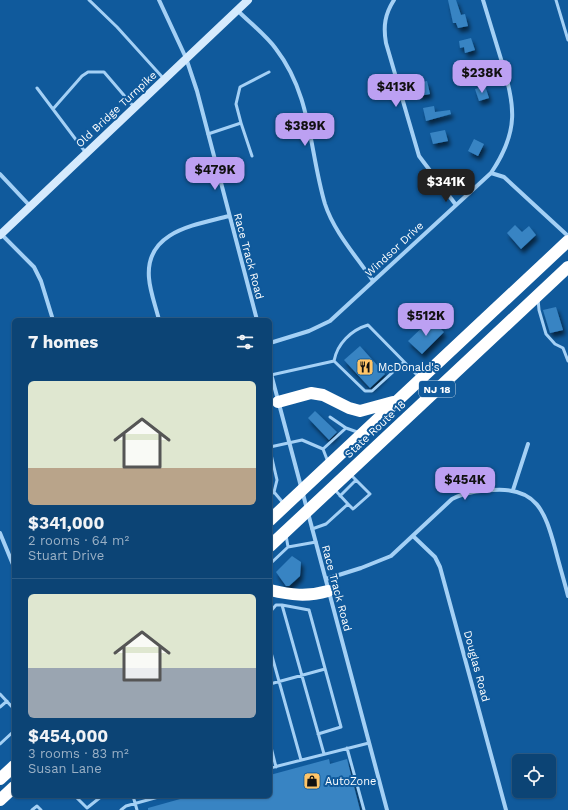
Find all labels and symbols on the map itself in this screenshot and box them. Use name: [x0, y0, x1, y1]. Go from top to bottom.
pin: $238K: [454, 60, 510, 94]
street label: Old Bridge Turnpike: [73, 69, 159, 150]
pin: $413K: [368, 74, 424, 108]
pin: $389K: [277, 113, 333, 147]
pin: $479K: [187, 157, 243, 191]
pin: $341K: [418, 169, 474, 203]
street label: Race Track Road: [231, 212, 266, 301]
street label: Windsor Drive: [362, 219, 426, 280]
pin: $512K: [398, 303, 454, 337]
restaurant icon: McDonald's: [355, 357, 375, 377]
place label: McDonald's: [378, 361, 440, 374]
road number: NJ 18: [419, 381, 455, 397]
street label: State Route 18: [342, 398, 409, 461]
pin: $454K: [437, 467, 493, 501]
street label: Race Track Road: [319, 544, 354, 633]
street label: Douglas Road: [461, 629, 492, 703]
shop icon: AutoZone: [302, 771, 322, 791]
place label: AutoZone: [325, 775, 376, 788]

